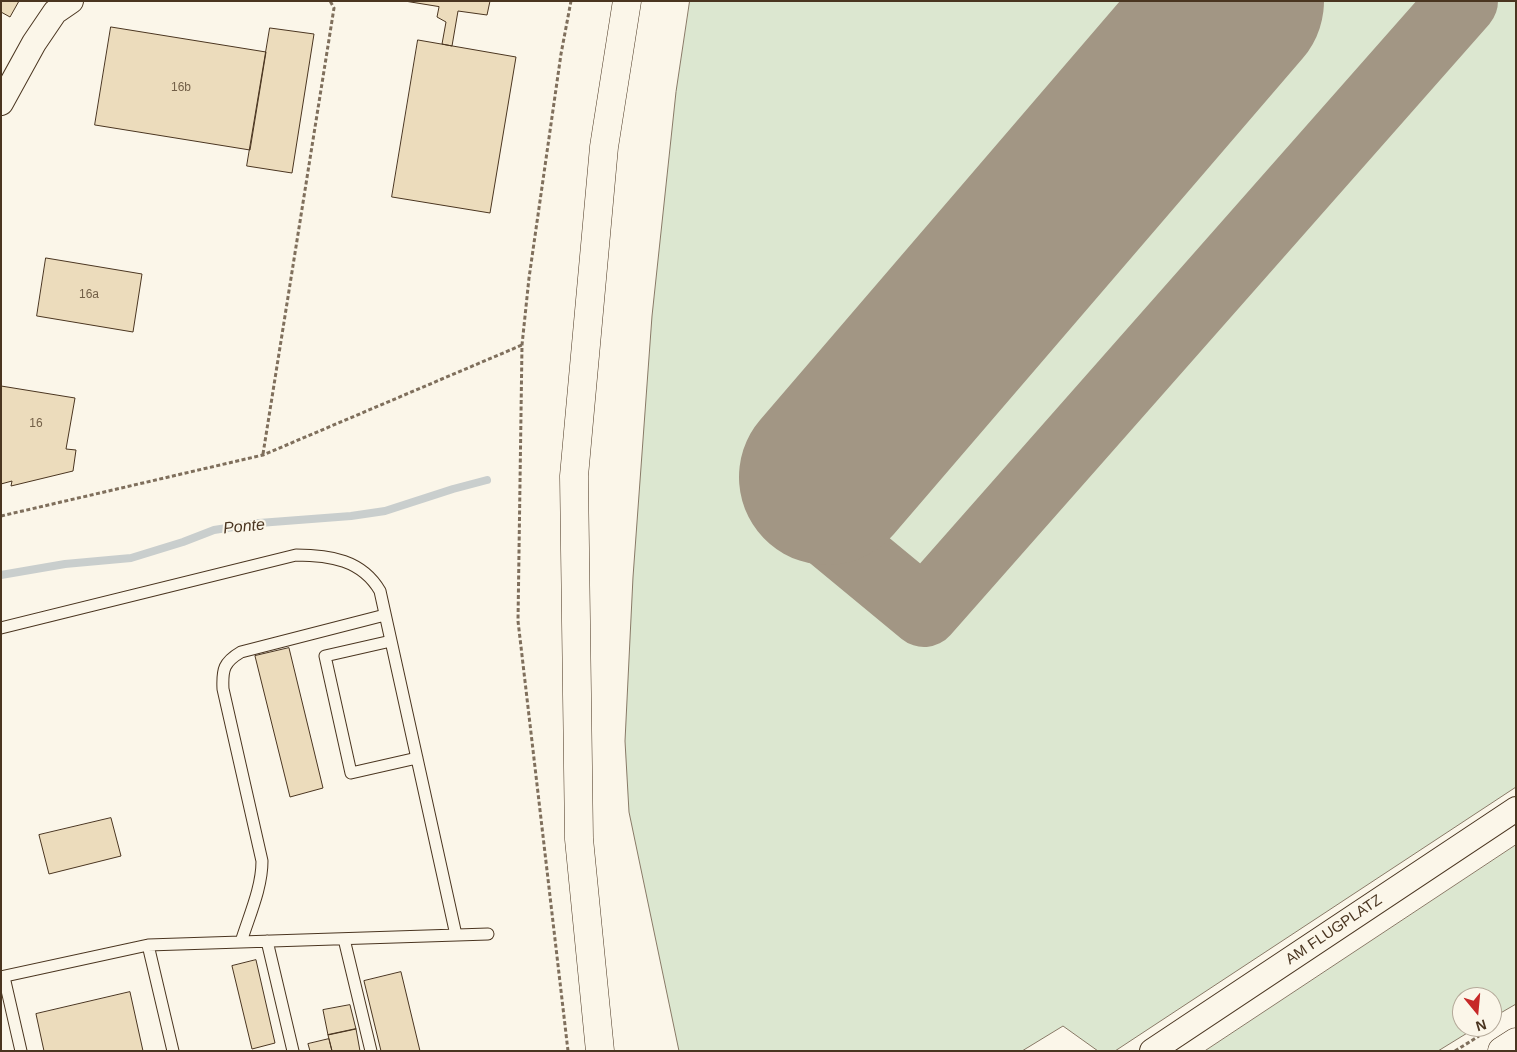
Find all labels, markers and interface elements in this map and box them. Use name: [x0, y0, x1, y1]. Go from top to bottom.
house number: 16b: [171, 81, 191, 95]
house number: 16a: [79, 288, 99, 302]
house number: 16: [29, 417, 43, 431]
water label: Ponte: [222, 515, 266, 539]
street label: AM FLUGPLATZ: [1282, 891, 1386, 969]
north arrow: [1452, 987, 1502, 1037]
text: N: [1474, 1016, 1488, 1035]

